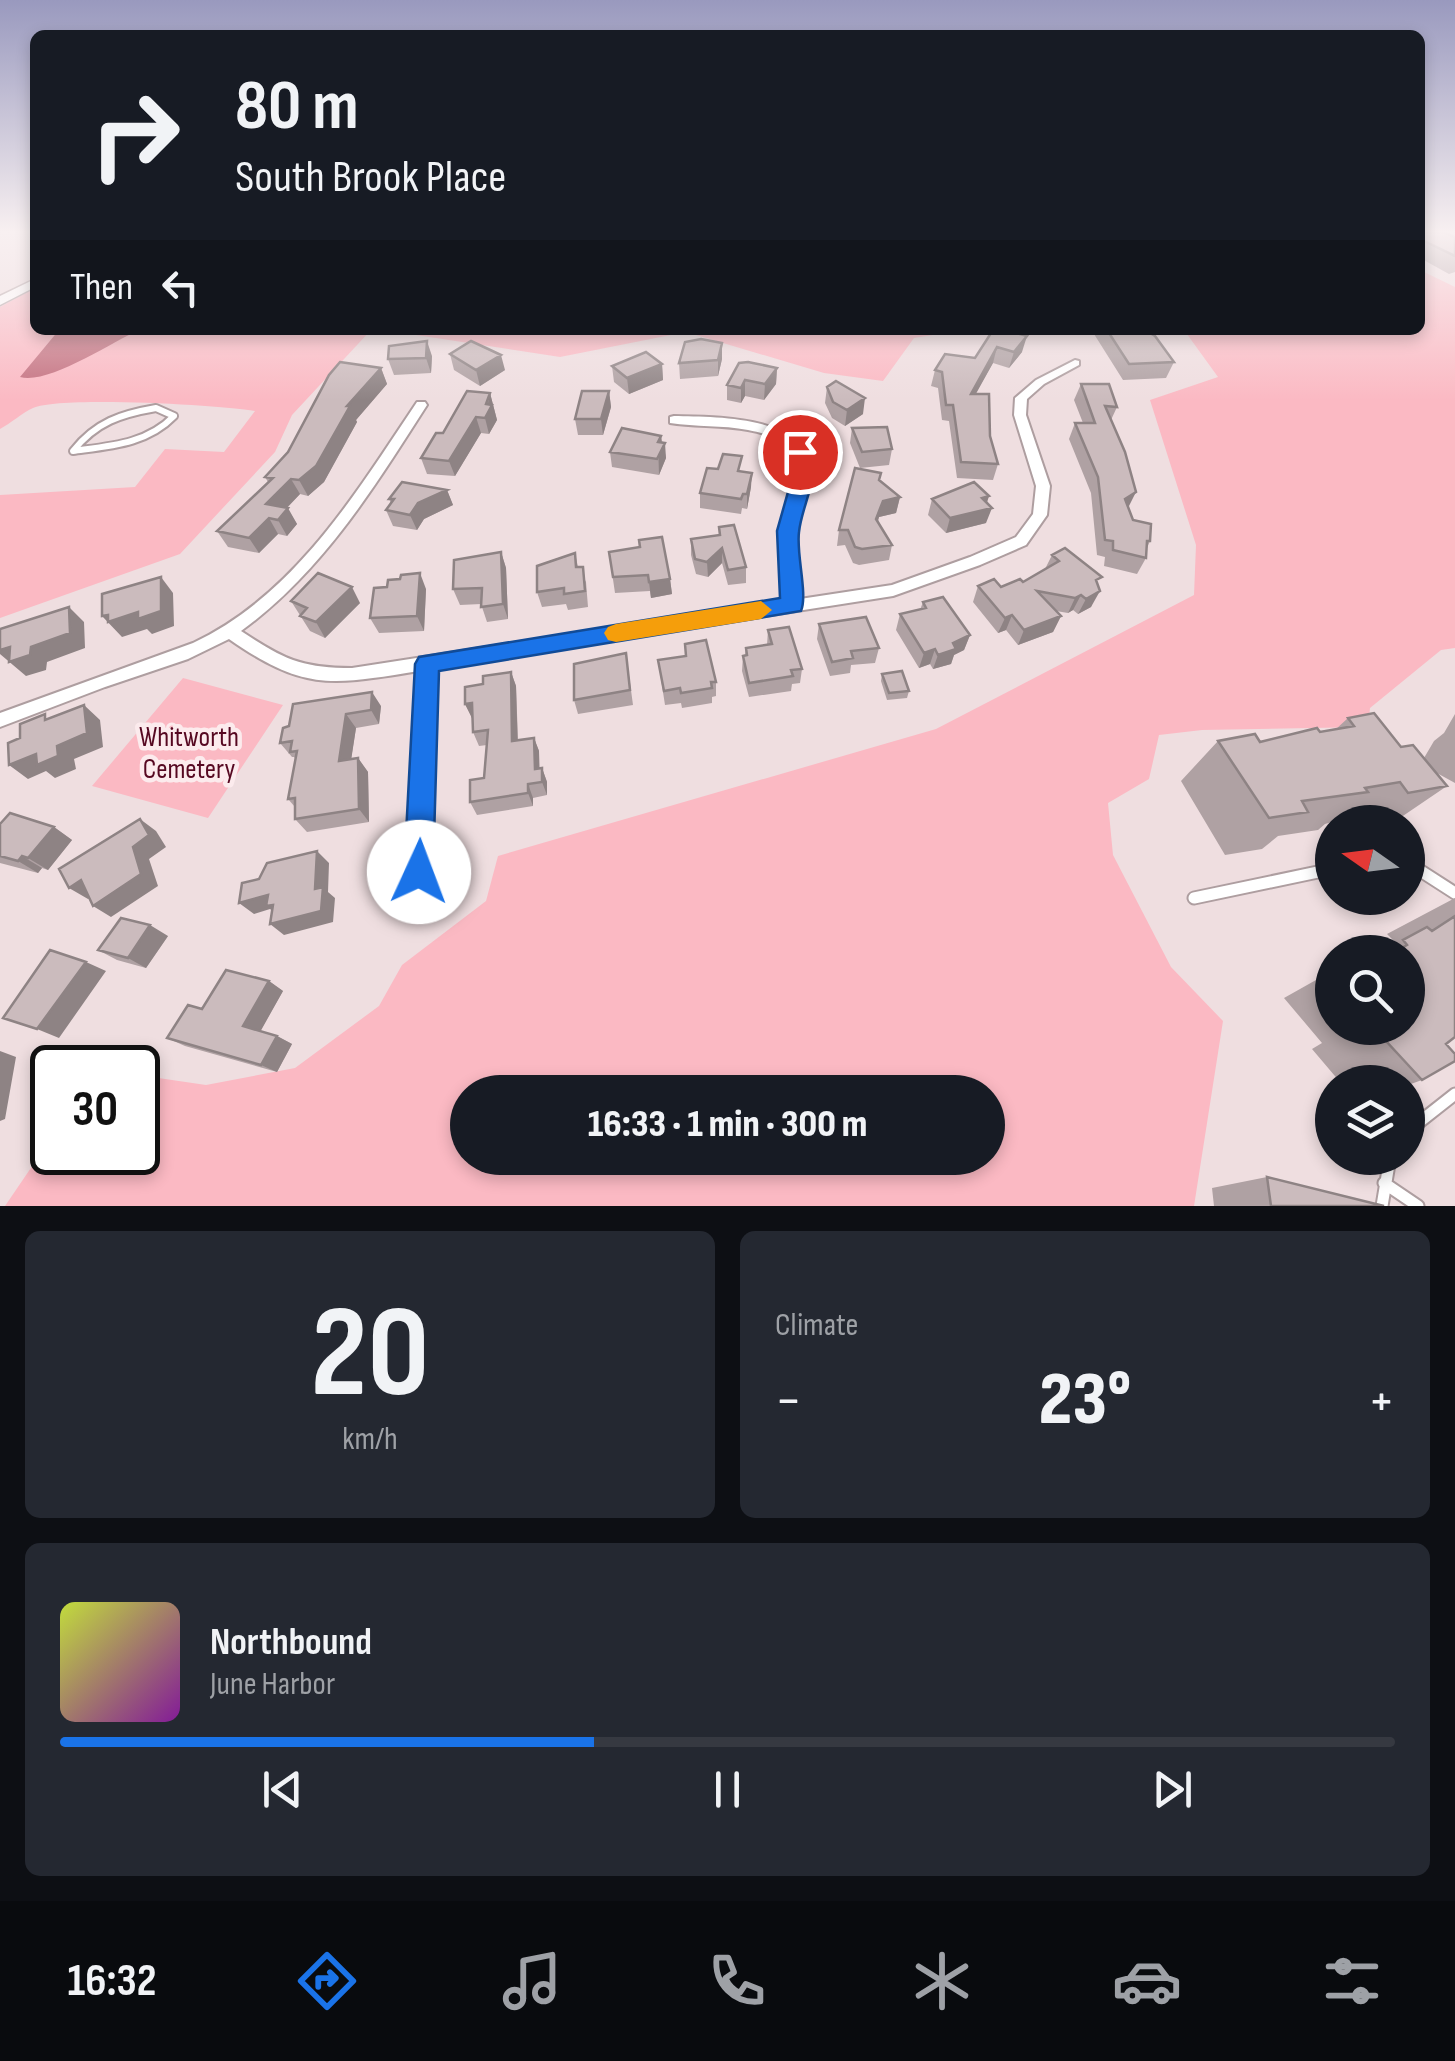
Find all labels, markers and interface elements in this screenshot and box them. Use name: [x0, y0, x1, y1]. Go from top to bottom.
text: 80 m: [235, 65, 359, 149]
icon: right: [70, 70, 200, 200]
text: South Brook Place: [235, 150, 506, 205]
icon: left: [153, 260, 208, 315]
text: Then: [70, 265, 133, 310]
pin: [758, 410, 843, 495]
icon: arrive: [773, 425, 828, 480]
park label: Whitworth Cemetery: [139, 721, 239, 786]
north arrow: [1315, 805, 1425, 915]
map controls: [1315, 805, 1425, 1175]
position arrow: [367, 820, 471, 924]
button: search: [1315, 935, 1425, 1045]
speed limit sign: 30: [30, 1045, 160, 1175]
button: layers: [1315, 1065, 1425, 1175]
text: 16:33 · 1 min · 300 m: [588, 1102, 867, 1147]
text: 20: [311, 1277, 429, 1433]
text: Climate: [775, 1306, 858, 1345]
text: 23°: [1039, 1355, 1131, 1446]
text: −: [775, 1368, 802, 1435]
text: +: [1368, 1368, 1395, 1435]
text: km/h: [342, 1420, 398, 1459]
text: Northbound: [210, 1620, 372, 1665]
text: June Harbor: [210, 1665, 335, 1704]
icon: previous: [255, 1762, 310, 1817]
icon: pause: [700, 1762, 755, 1817]
icon: next: [1145, 1762, 1200, 1817]
icon: directions: [292, 1946, 362, 2016]
icon: music: [497, 1946, 567, 2016]
icon: phone: [702, 1946, 772, 2016]
icon: climate: [907, 1946, 977, 2016]
icon: car: [1112, 1946, 1182, 2016]
icon: filters: [1317, 1946, 1387, 2016]
text: 16:32: [68, 1954, 156, 2009]

